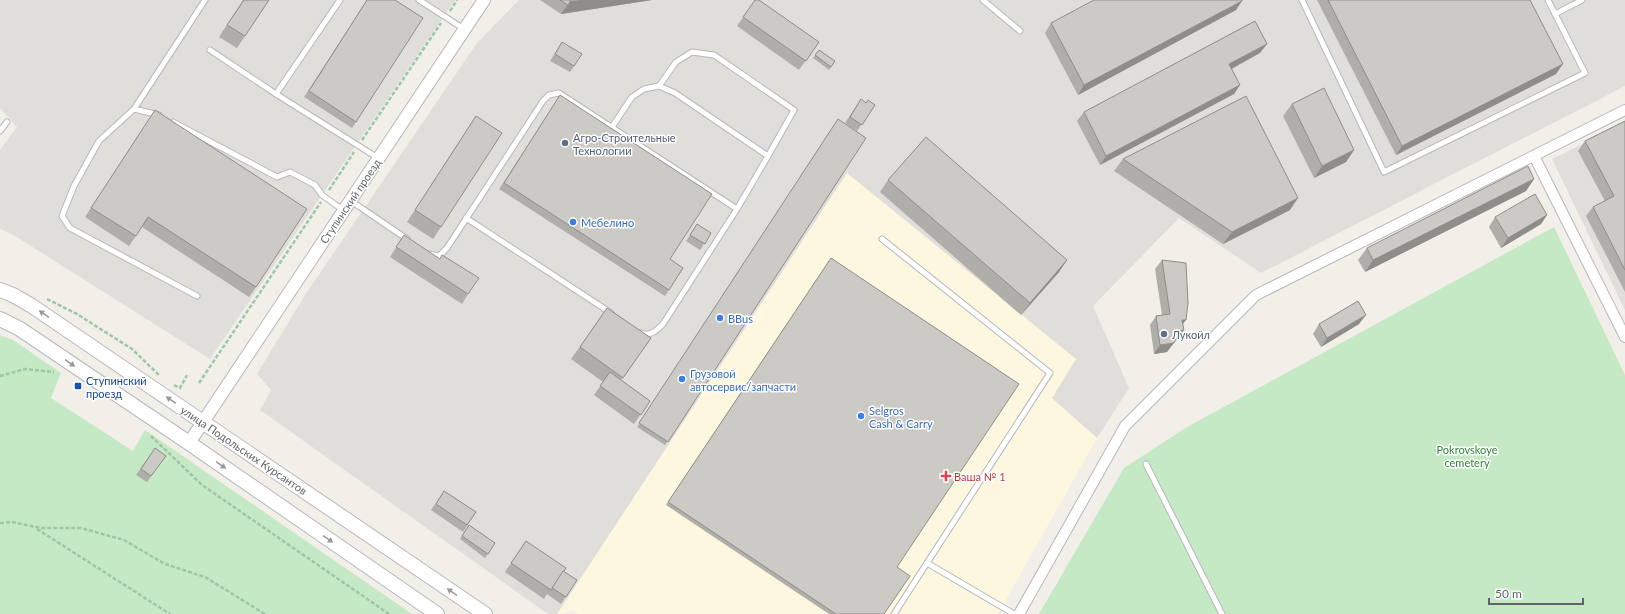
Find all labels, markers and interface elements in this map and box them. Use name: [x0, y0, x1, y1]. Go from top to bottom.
place label: Агро-Строительные Технологии: [573, 131, 676, 157]
marker: Агро-Строительные Технологии: [560, 138, 570, 148]
street label: Ступинский проезд: [317, 156, 383, 246]
place label: Мебелино: [581, 216, 634, 229]
marker: Мебелино: [568, 217, 578, 227]
one-way arrow: [39, 310, 49, 318]
place label: BBus: [728, 312, 753, 325]
marker: BBus: [715, 313, 725, 323]
place label: Лукойл: [1171, 328, 1210, 341]
marker: Лукойл: [1159, 329, 1169, 339]
one-way arrow: [65, 359, 76, 367]
place label: Грузовой автосервис/запчасти: [690, 367, 796, 393]
place label: Ступинский проезд: [86, 374, 147, 400]
marker: Грузовой автосервис/запчасти: [677, 374, 687, 384]
marker: Ступинский проезд: [73, 381, 83, 391]
one-way arrow: [166, 396, 176, 404]
street label: улица Подольских Курсантов: [178, 403, 310, 497]
place label: Selgros Cash & Carry: [869, 404, 933, 430]
marker: Selgros Cash & Carry: [856, 411, 866, 421]
park label: Pokrovskoye cemetery: [1437, 443, 1498, 469]
one-way arrow: [216, 461, 226, 469]
place label: Ваша № 1: [954, 470, 1006, 483]
marker: Ваша № 1: [941, 471, 951, 481]
one-way arrow: [323, 535, 333, 543]
scale bar: [1489, 580, 1583, 606]
text: 50 m: [1495, 586, 1522, 601]
one-way arrow: [447, 588, 458, 596]

